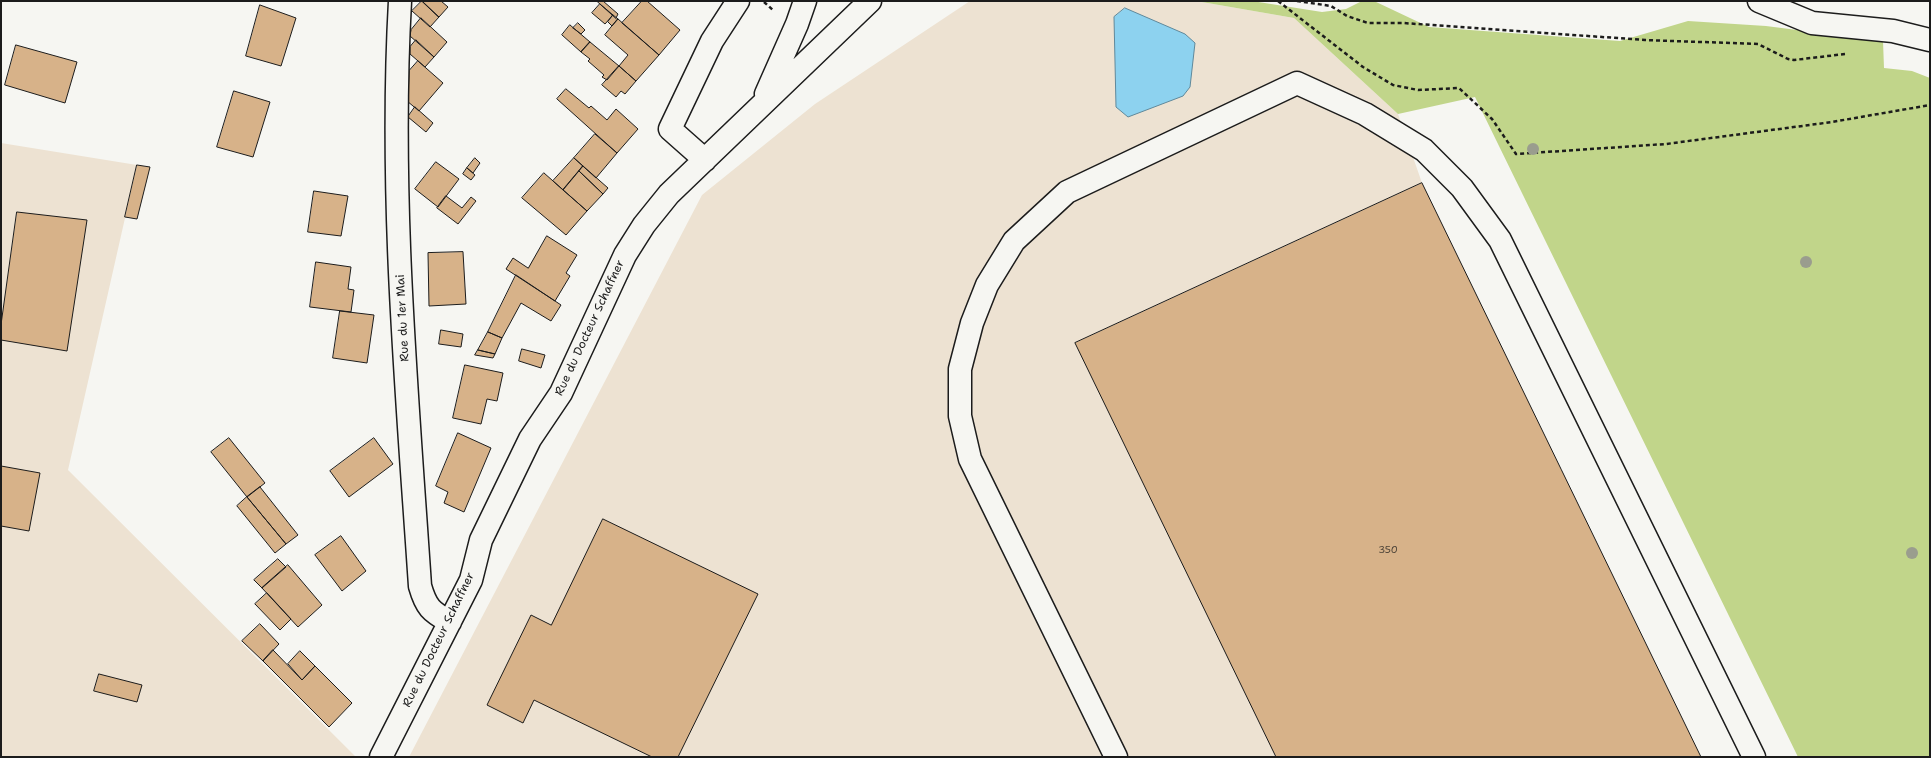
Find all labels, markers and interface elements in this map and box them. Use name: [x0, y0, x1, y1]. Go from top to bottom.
street label: Rue du Docteur Schaffner: [552, 258, 628, 398]
street label: Rue du 1er Mai: [394, 274, 412, 362]
house number: 350: [1378, 544, 1398, 556]
street label: Rue du Docteur Schaffner: [400, 570, 478, 710]

